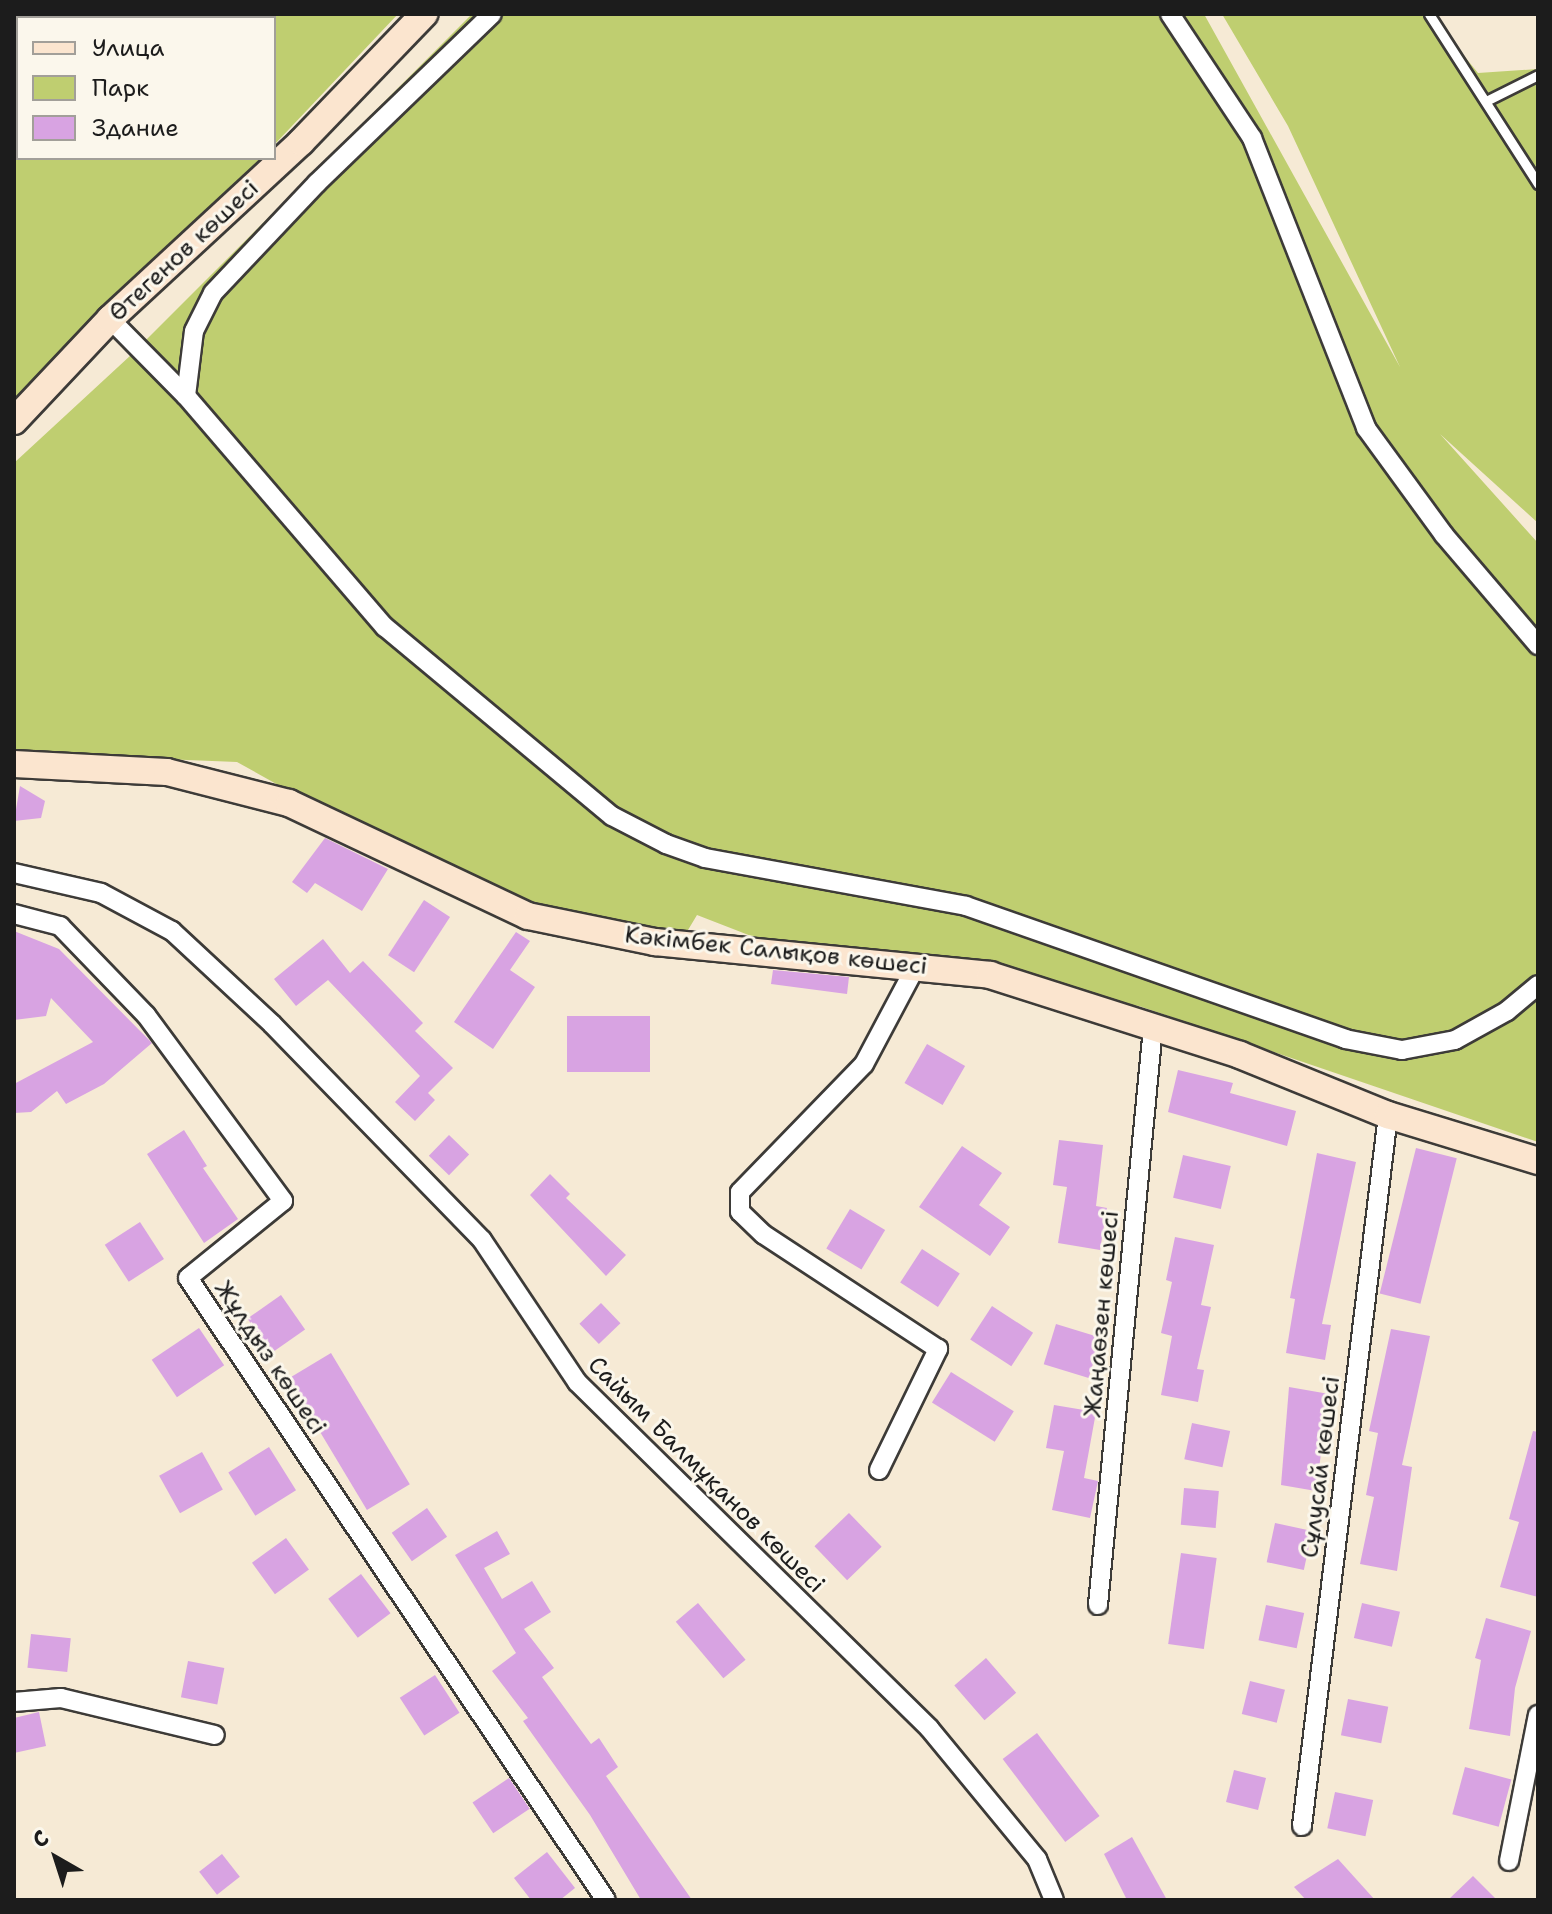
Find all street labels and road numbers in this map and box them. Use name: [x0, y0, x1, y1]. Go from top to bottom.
street label: Өтегенов көшесі: [103, 174, 265, 328]
street label: Кәкімбек Салықов көшесі: [623, 921, 929, 981]
street label: Жаңаөзен көшесі: [1079, 1209, 1125, 1419]
street label: Жұлдыз көшесі: [208, 1276, 332, 1440]
street label: Сайым Балмұқанов көшесі: [582, 1351, 830, 1599]
street label: Сұлусай көшесі: [1296, 1374, 1346, 1560]

